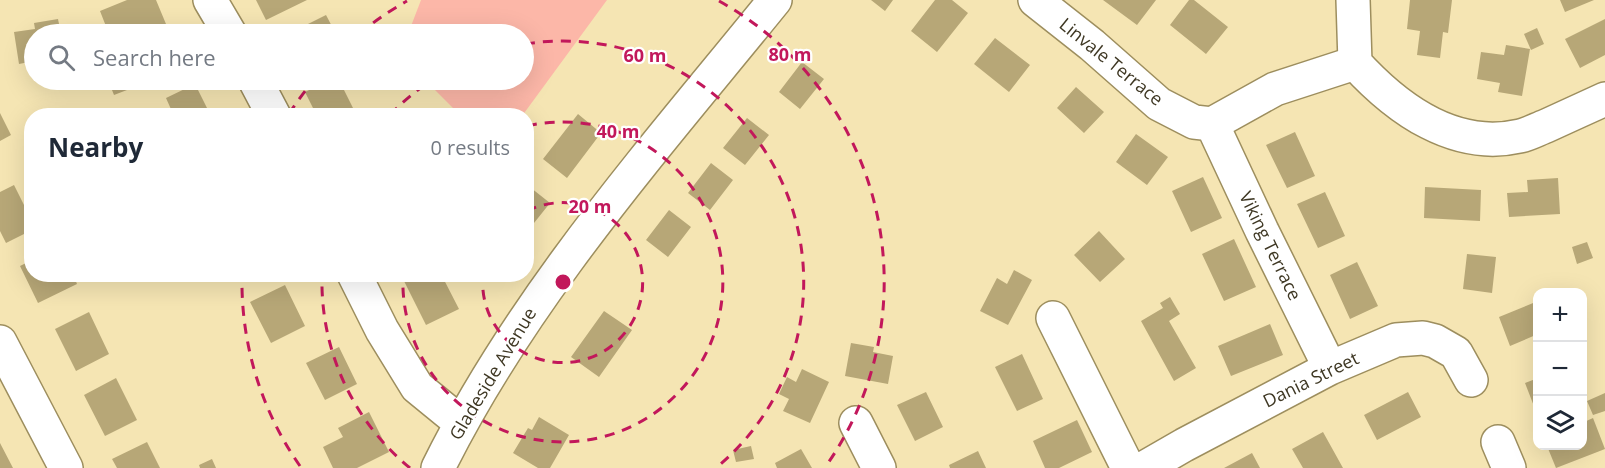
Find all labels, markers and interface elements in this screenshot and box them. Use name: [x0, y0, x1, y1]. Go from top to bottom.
street label: Linvale Terrace: [1055, 12, 1168, 110]
search box: [24, 24, 534, 90]
icon: search: [45, 41, 78, 74]
text: Search here: [93, 42, 216, 72]
text: 80 m: [769, 42, 811, 66]
text: 60 m: [624, 43, 666, 67]
text: 40 m: [597, 119, 639, 143]
text: Nearby: [48, 129, 143, 165]
text: 0 results: [430, 134, 510, 161]
street label: Viking Terrace: [1234, 187, 1308, 304]
text: 20 m: [569, 194, 611, 218]
centre of rings: [553, 272, 573, 292]
map controls: [1533, 288, 1587, 450]
button: +: [1533, 288, 1587, 342]
street label: Gladeside Avenue: [443, 303, 541, 444]
button: −: [1533, 342, 1587, 396]
street label: Dania Street: [1259, 346, 1362, 413]
button: layers: [1533, 396, 1587, 450]

